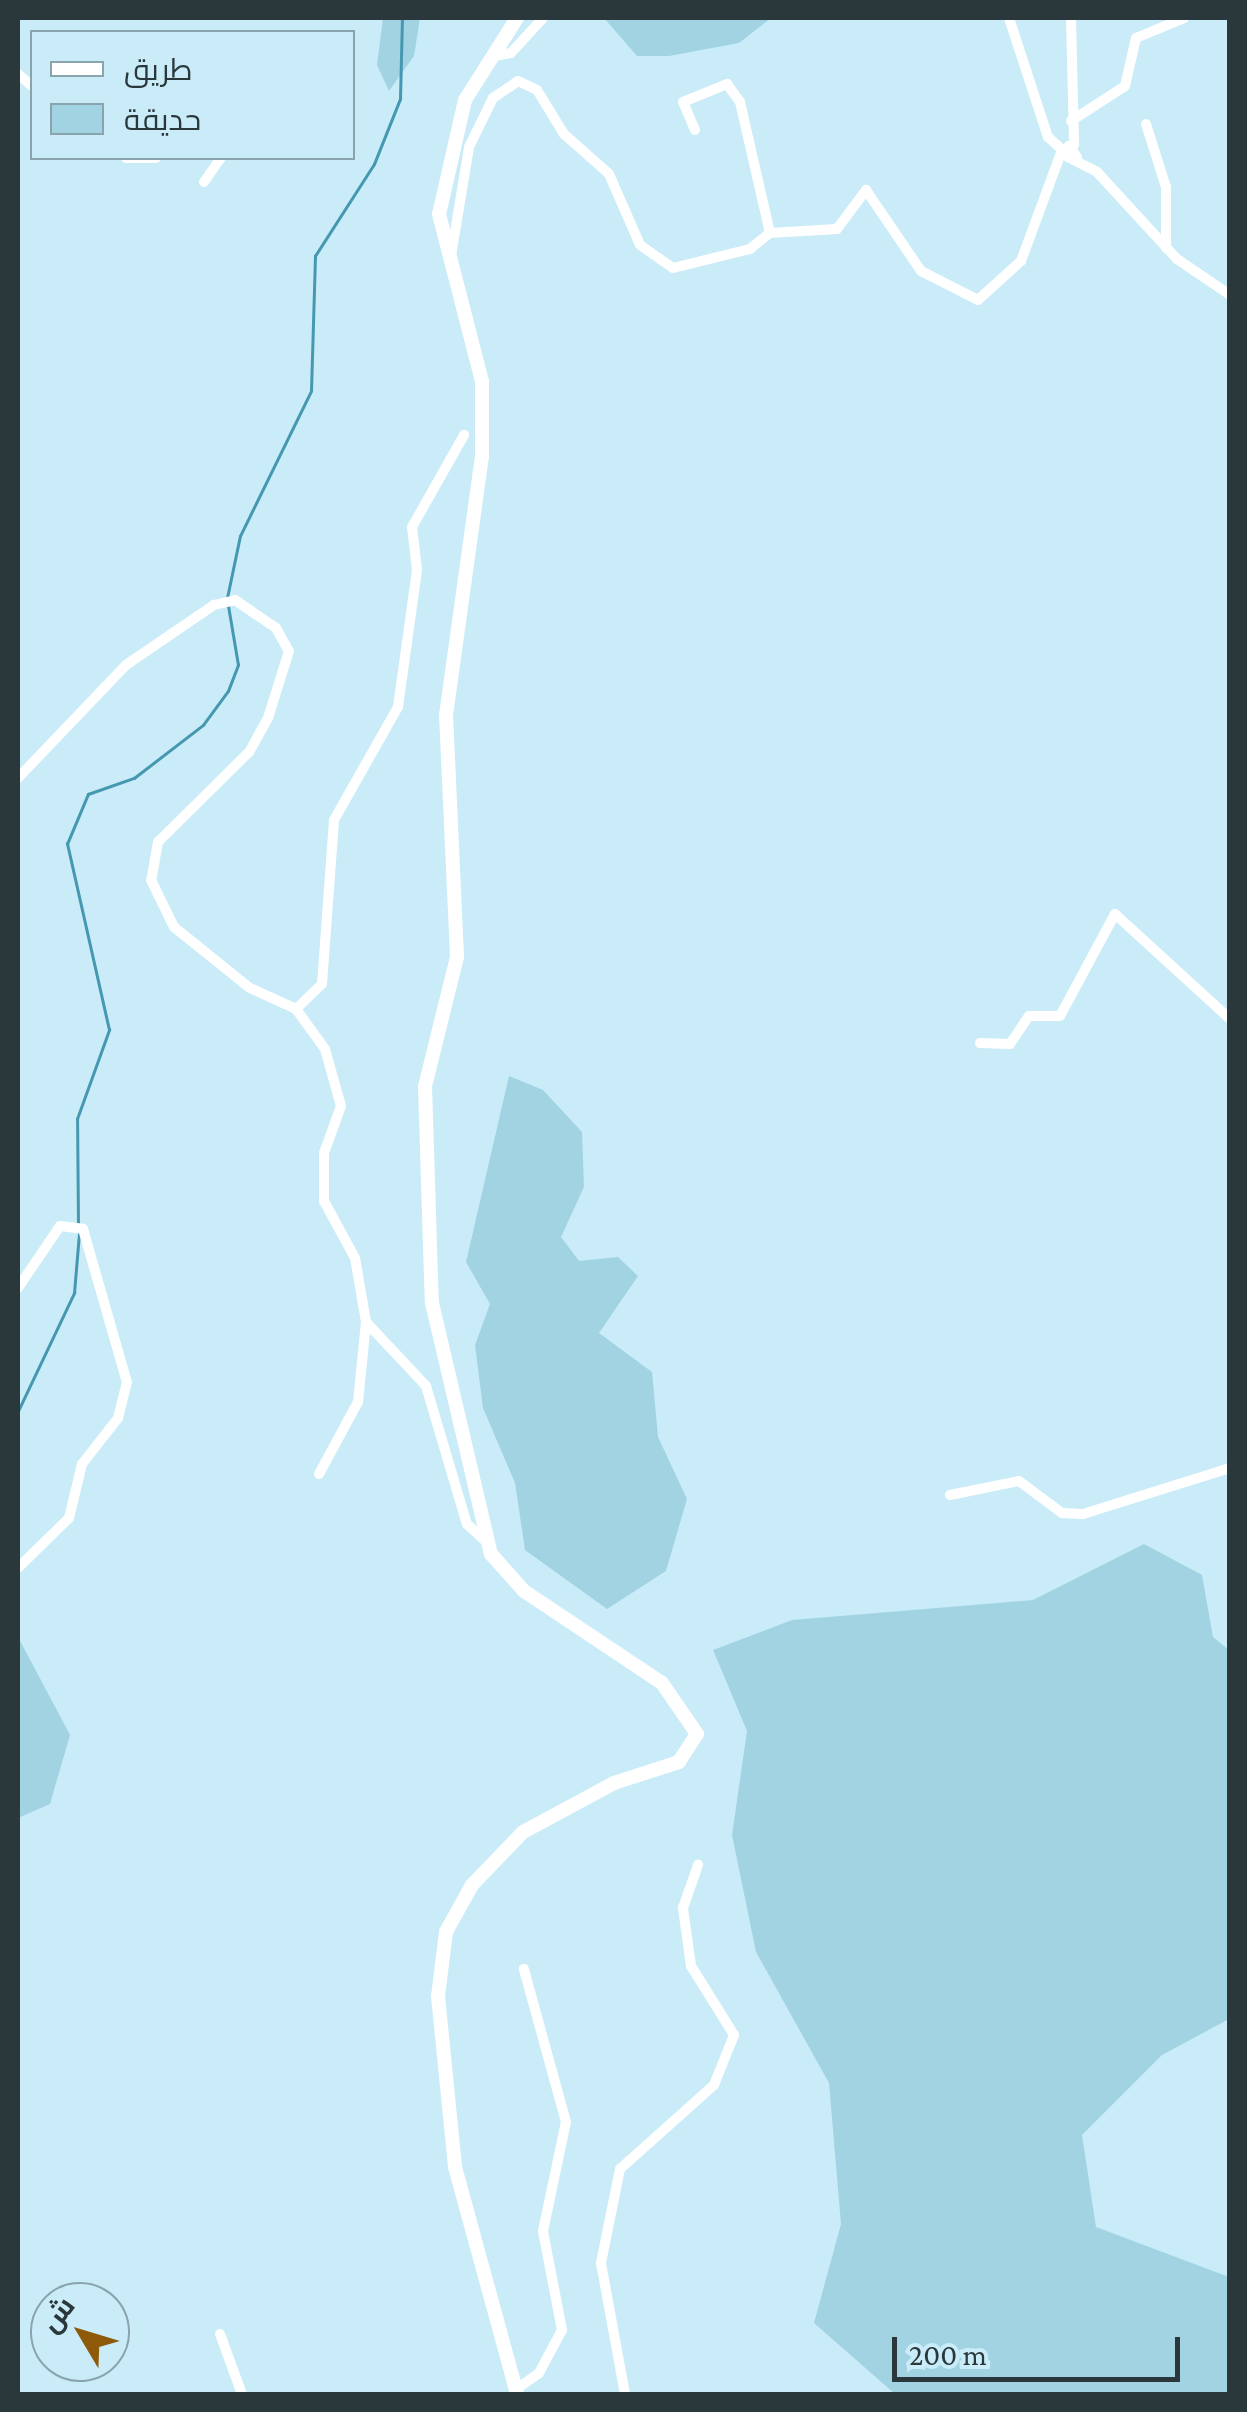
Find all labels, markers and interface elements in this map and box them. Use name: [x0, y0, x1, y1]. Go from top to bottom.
legend: [30, 30, 355, 160]
text: طريق: [124, 53, 193, 86]
text: حديقة: [124, 103, 201, 136]
north arrow: [30, 2282, 130, 2382]
text: ش: [34, 2291, 81, 2338]
scale bar: [897, 2317, 1184, 2379]
text: 200 m: [909, 2338, 987, 2371]

